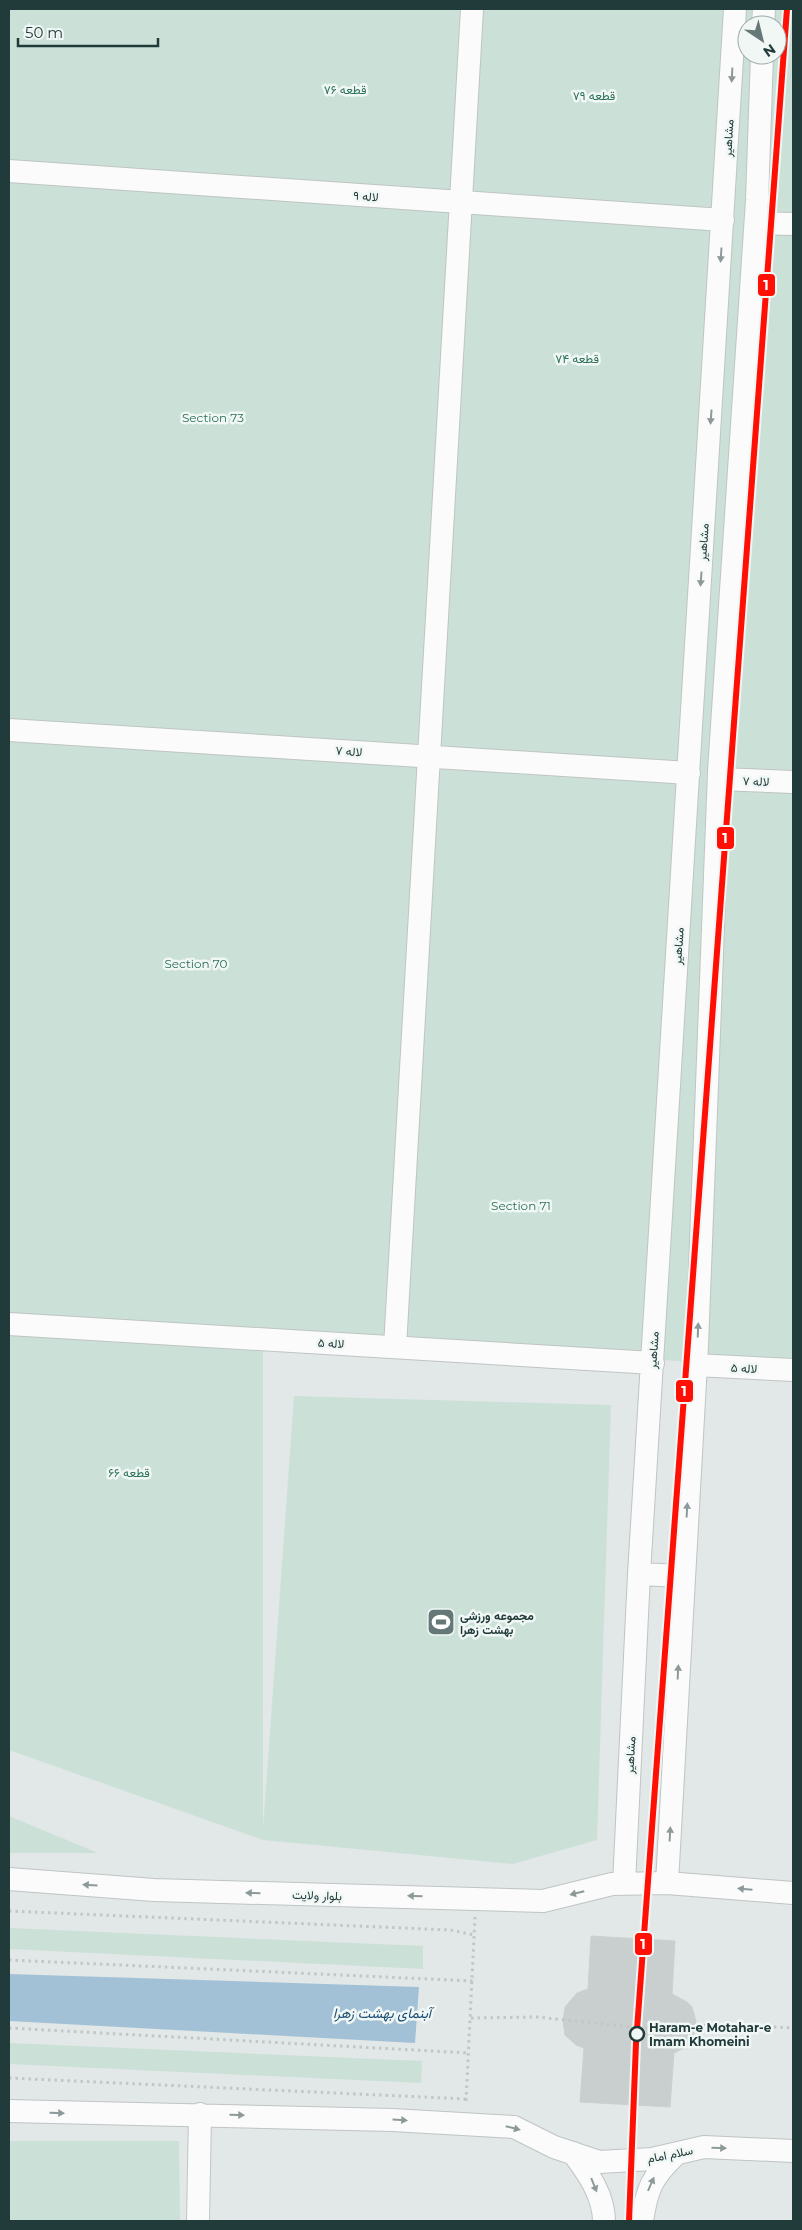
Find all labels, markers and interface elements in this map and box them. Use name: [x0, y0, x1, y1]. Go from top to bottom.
scale bar: [18, 15, 158, 47]
north arrow: [737, 15, 787, 65]
text: 50 m: [25, 23, 63, 42]
text: N: [760, 40, 779, 61]
one-way arrow: [727, 67, 735, 83]
park label: قطعه ۷۶: [324, 82, 366, 97]
park label: قطعه ۷۹: [573, 88, 615, 103]
street label: مشاهیر: [719, 119, 737, 158]
street label: لاله ۹: [353, 188, 379, 204]
one-way arrow: [717, 247, 725, 263]
line badge: 1: [757, 273, 776, 297]
text: 1: [763, 276, 769, 294]
park label: قطعه ۷۴: [555, 351, 599, 366]
one-way arrow: [707, 409, 715, 425]
park label: Section 73: [182, 410, 244, 425]
street label: مشاهیر: [694, 523, 713, 562]
one-way arrow: [697, 571, 705, 587]
street label: لاله ۷: [335, 743, 363, 759]
street label: لاله ۷: [742, 773, 770, 789]
line badge: 1: [716, 826, 735, 850]
text: 1: [722, 829, 728, 847]
street label: مشاهیر: [669, 927, 688, 966]
park label: Section 70: [164, 956, 228, 971]
park label: Section 71: [491, 1198, 551, 1213]
one-way arrow: [694, 1322, 702, 1338]
street label: مشاهیر: [644, 1331, 663, 1370]
street label: لاله ۵: [317, 1335, 345, 1351]
street label: لاله ۵: [730, 1360, 758, 1376]
line badge: 1: [675, 1379, 694, 1403]
text: 1: [681, 1382, 687, 1400]
park label: قطعه ۶۶: [108, 1465, 150, 1480]
one-way arrow: [683, 1502, 691, 1518]
sports icon: مجموعه ورزشی بهشت زهرا: [426, 1607, 456, 1637]
place label: مجموعه ورزشی بهشت زهرا: [460, 1608, 534, 1638]
one-way arrow: [675, 1664, 683, 1680]
street label: مشاهیر: [621, 1736, 639, 1775]
one-way arrow: [666, 1826, 674, 1842]
one-way arrow: [82, 1881, 98, 1889]
one-way arrow: [736, 1885, 752, 1893]
street label: بلوار ولایت: [292, 1887, 342, 1904]
one-way arrow: [244, 1889, 260, 1897]
one-way arrow: [569, 1889, 584, 1897]
one-way arrow: [407, 1892, 423, 1900]
line badge: 1: [634, 1932, 653, 1956]
text: 1: [640, 1935, 646, 1953]
water label: آبنمای بهشت زهرا: [333, 2004, 435, 2022]
place label: Haram-e Motahar-e Imam Khomeini: [649, 2020, 772, 2049]
marker: Haram-e Motahar-e Imam Khomeini: [629, 2026, 645, 2042]
one-way arrow: [50, 2109, 66, 2117]
one-way arrow: [230, 2112, 246, 2120]
one-way arrow: [392, 2117, 408, 2125]
one-way arrow: [505, 2124, 520, 2132]
street label: سلام امام: [646, 2142, 694, 2167]
one-way arrow: [711, 2144, 727, 2152]
one-way arrow: [648, 2177, 656, 2191]
one-way arrow: [590, 2178, 598, 2193]

